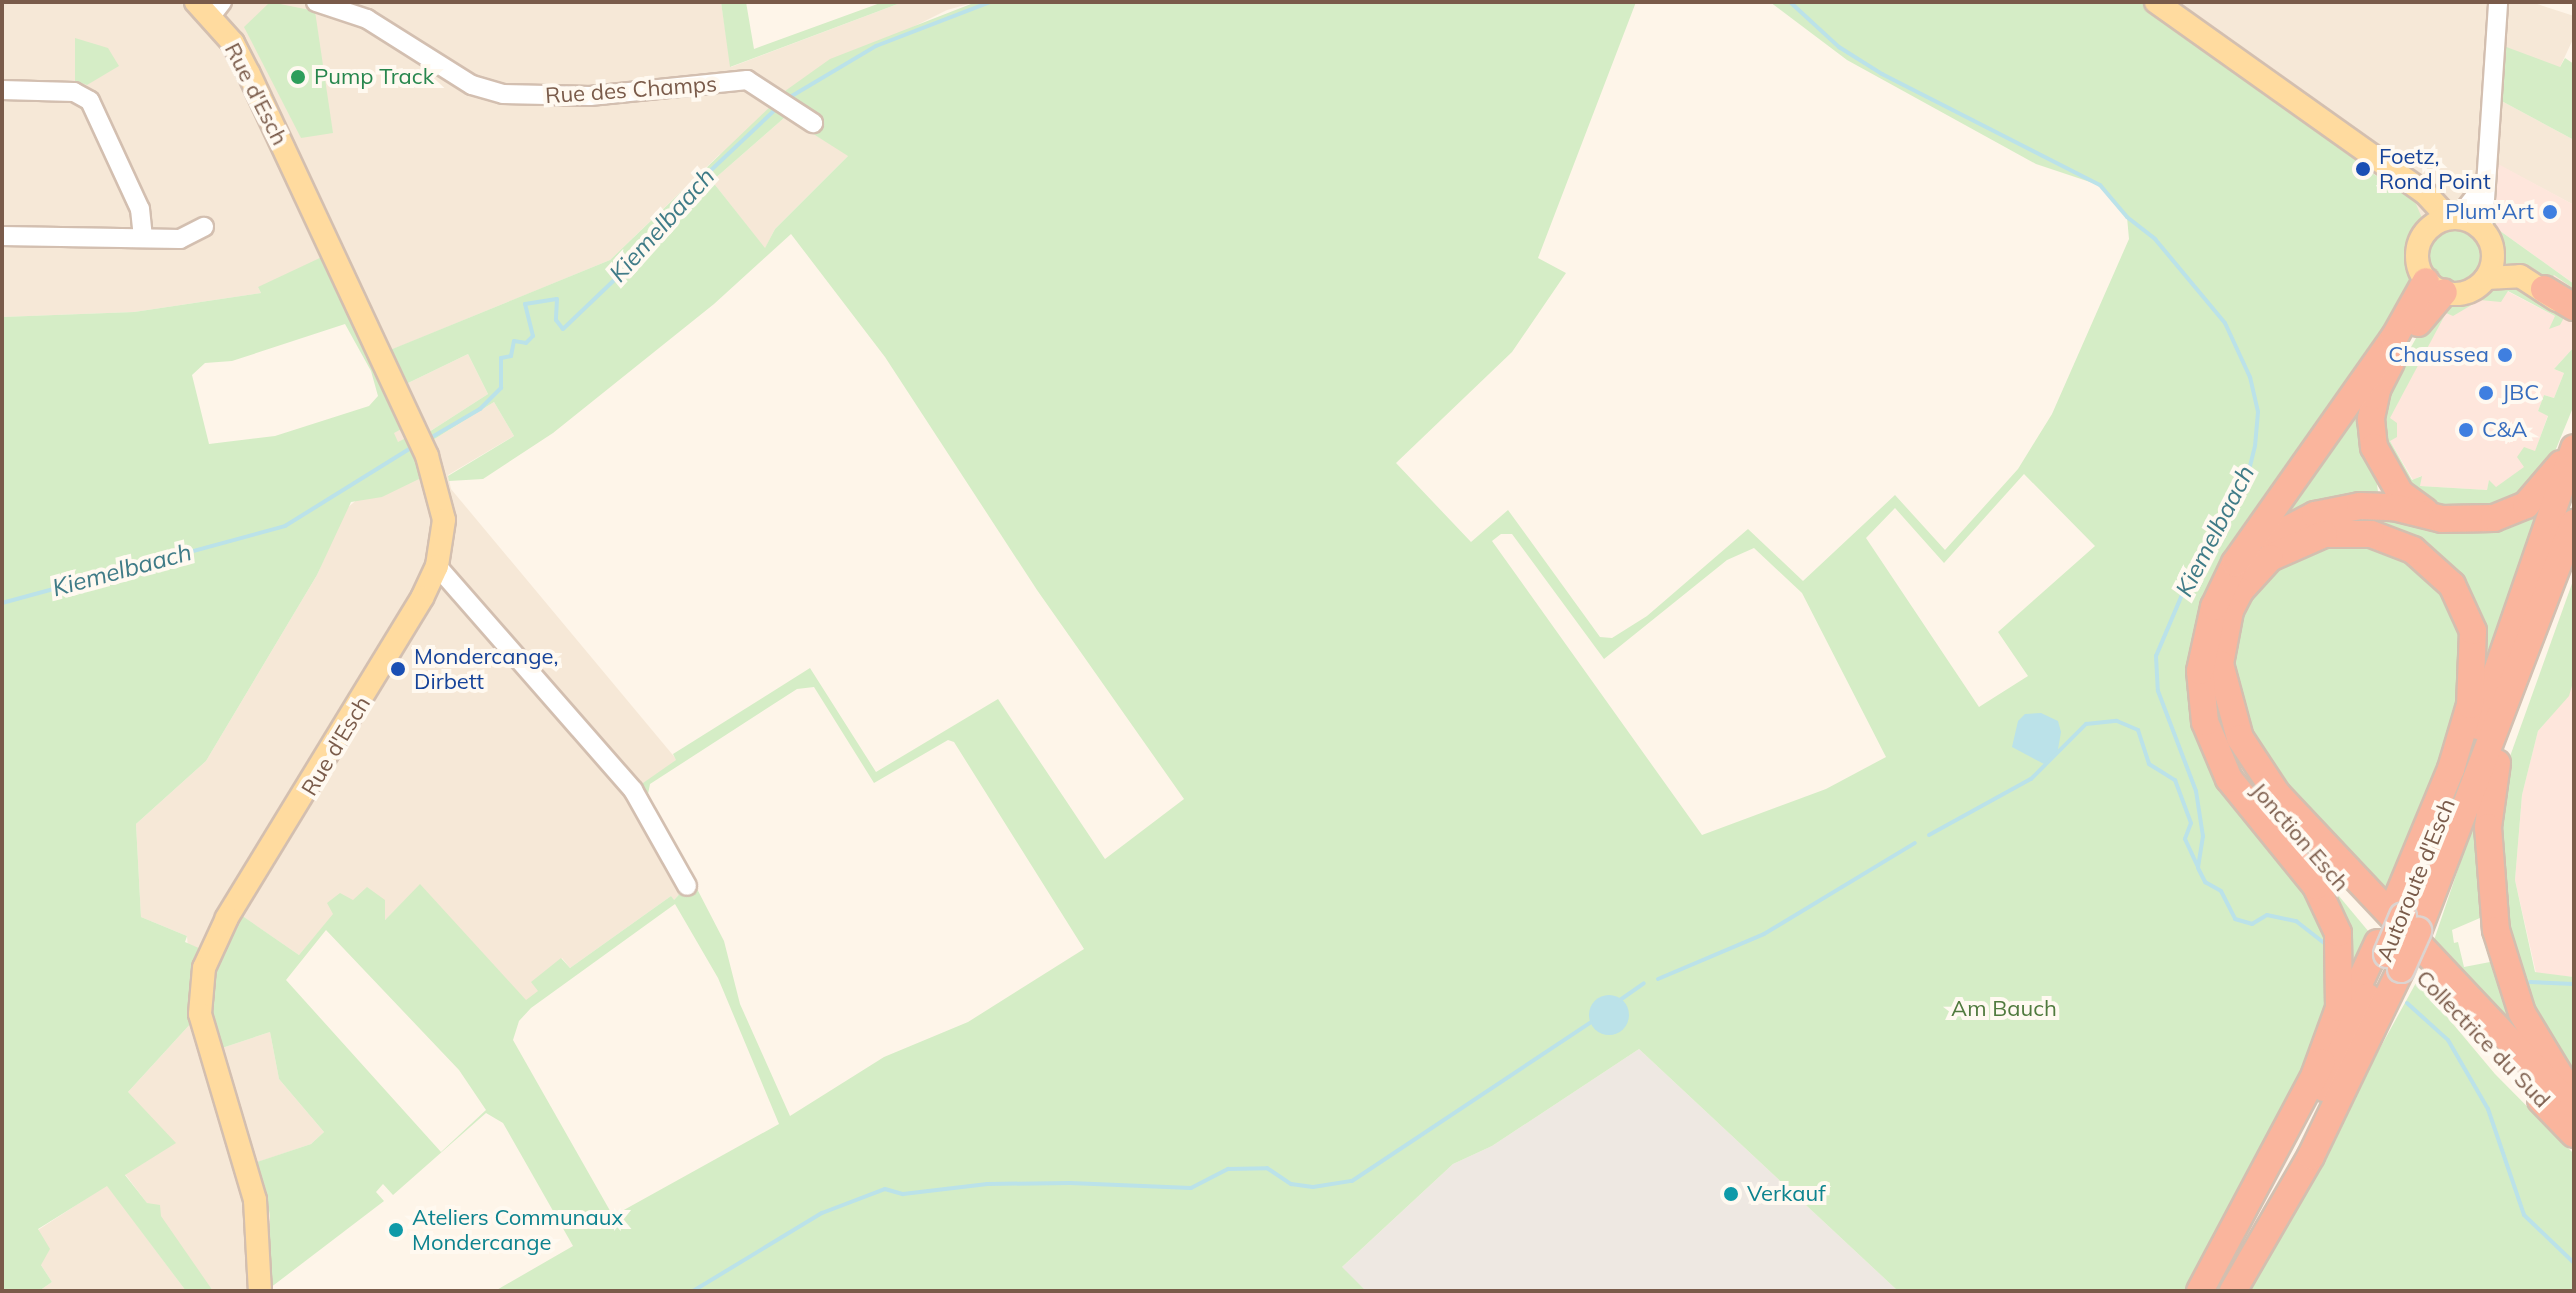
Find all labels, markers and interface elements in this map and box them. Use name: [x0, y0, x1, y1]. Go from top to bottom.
street label: Rue d'Esch: [219, 38, 293, 150]
place label: Pump Track: [314, 64, 434, 90]
marker: Pump Track: [289, 68, 307, 86]
street label: Rue des Champs: [544, 71, 718, 109]
place label: Foetz, Rond Point: [2379, 143, 2491, 194]
marker: Foetz, Rond Point: [2354, 160, 2372, 178]
water label: Kiemelbaach: [603, 162, 721, 288]
place label: Plum'Art: [2445, 199, 2534, 225]
marker: Plum'Art: [2541, 203, 2559, 221]
place label: Chaussea: [2388, 342, 2489, 368]
marker: Chaussea: [2496, 346, 2514, 364]
place label: JBC: [2502, 380, 2539, 406]
marker: JBC: [2477, 384, 2495, 402]
place label: C&A: [2482, 417, 2528, 443]
marker: C&A: [2457, 421, 2475, 439]
water label: Kiemelbaach: [2170, 461, 2260, 601]
water label: Kiemelbaach: [49, 538, 195, 602]
place label: Mondercange, Dirbett: [414, 643, 558, 694]
marker: Mondercange, Dirbett: [389, 660, 407, 678]
street label: Rue d'Esch: [296, 692, 376, 800]
street label: Jonction Esch: [2246, 777, 2354, 897]
street label: Autoroute d'Esch: [2371, 795, 2461, 965]
street label: Collectrice du Sud: [2411, 965, 2555, 1113]
park label: Am Bauch: [1951, 996, 2057, 1022]
place label: Verkauf: [1747, 1181, 1826, 1207]
marker: Verkauf: [1722, 1185, 1740, 1203]
place label: Ateliers Communaux Mondercange: [412, 1204, 623, 1256]
marker: Ateliers Communaux Mondercange: [387, 1221, 405, 1239]

